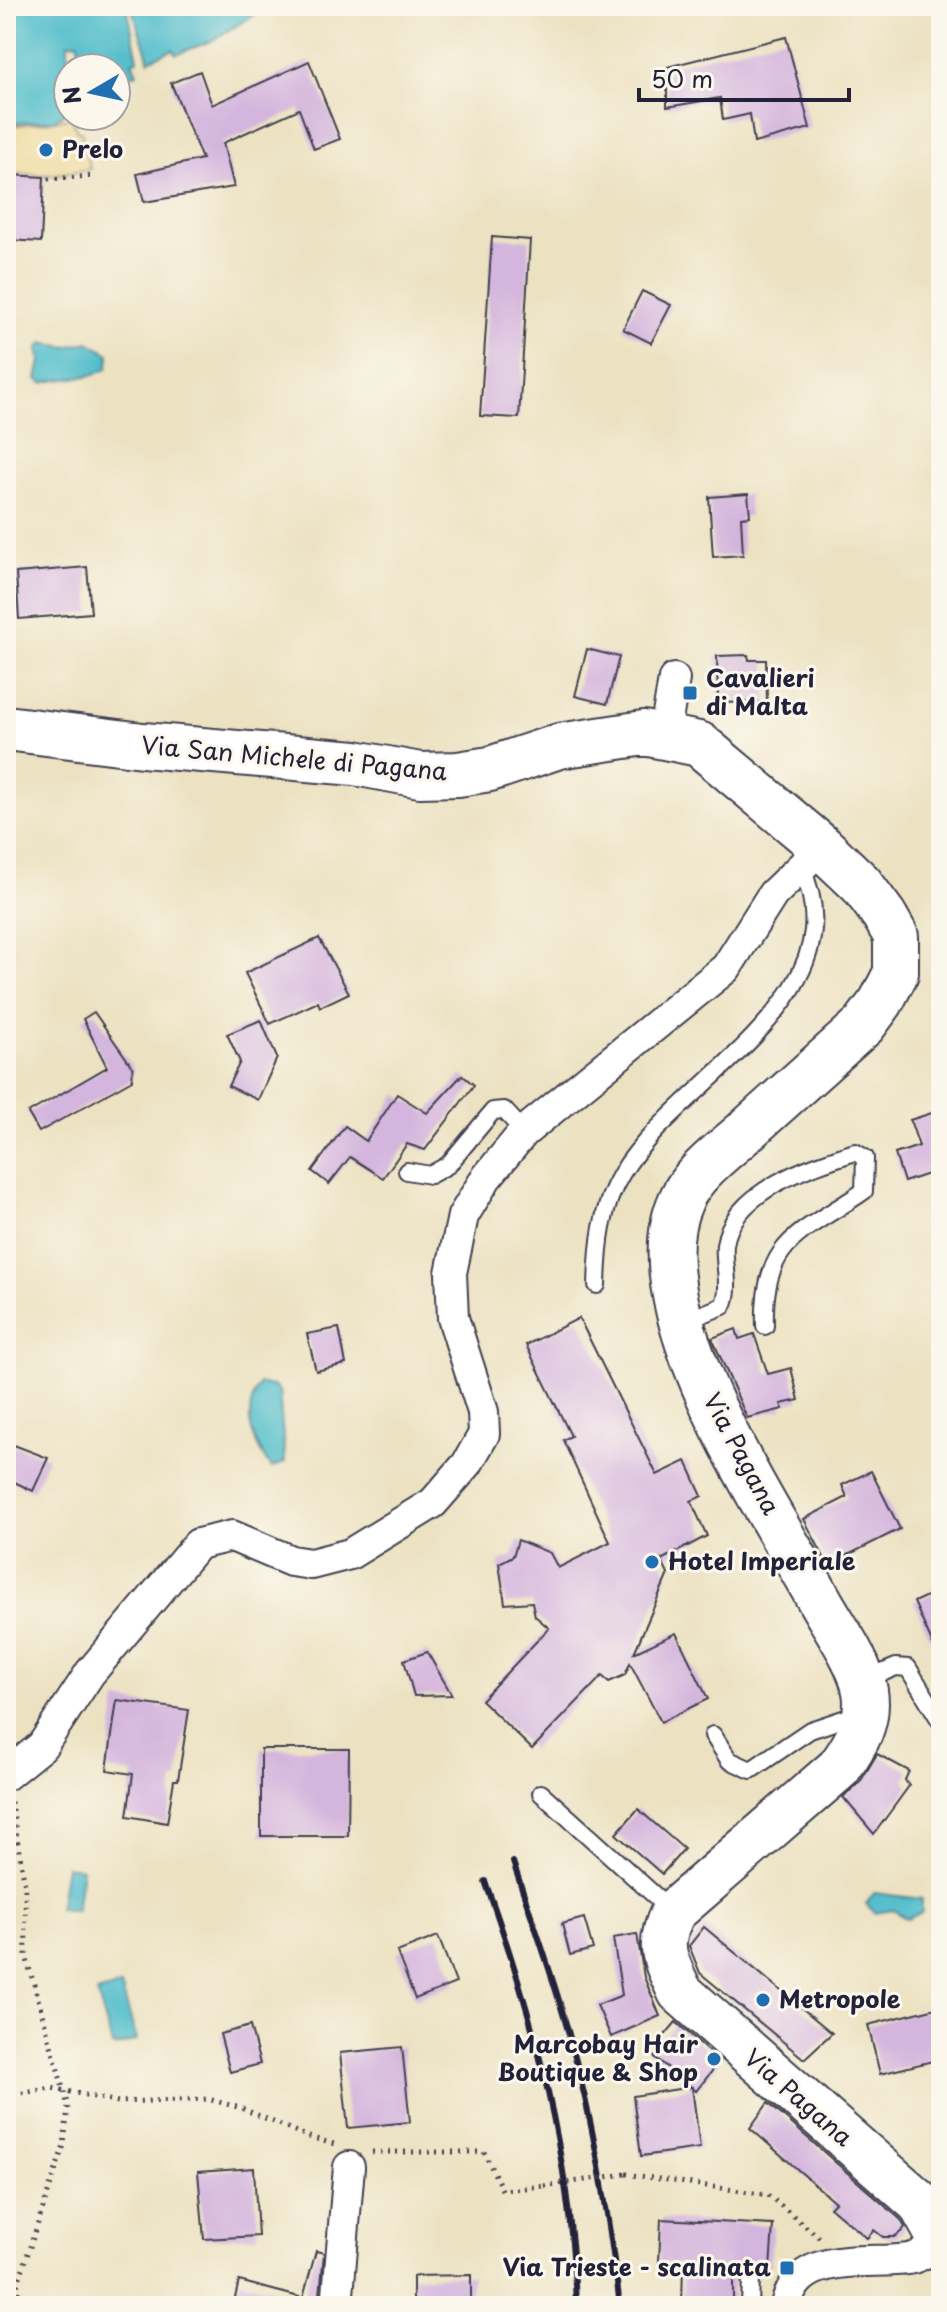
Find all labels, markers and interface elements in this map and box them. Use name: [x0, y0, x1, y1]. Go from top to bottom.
north arrow: [52, 52, 132, 132]
scale bar: [639, 52, 849, 102]
text: 50 m: [651, 60, 713, 96]
text: N: [53, 84, 88, 107]
place label: Prelo: [62, 130, 123, 166]
marker: Prelo: [37, 141, 55, 159]
place label: Cavalieri di Malta: [706, 659, 815, 723]
marker: Cavalieri di Malta: [681, 684, 699, 702]
street label: Via San Michele di Pagana: [140, 726, 449, 788]
street label: Via Pagana: [696, 1386, 790, 1521]
place label: Hotel Imperiale: [668, 1542, 856, 1578]
marker: Hotel Imperiale: [643, 1553, 661, 1571]
place label: Metropole: [779, 1980, 901, 2016]
marker: Metropole: [754, 1991, 772, 2009]
place label: Marcobay Hair Boutique & Shop: [498, 2025, 699, 2089]
street label: Via Pagana: [737, 2039, 862, 2154]
marker: Marcobay Hair Boutique & Shop: [705, 2050, 723, 2068]
place label: Via Trieste - scalinata: [503, 2248, 771, 2284]
marker: Via Trieste - scalinata: [778, 2259, 796, 2277]

